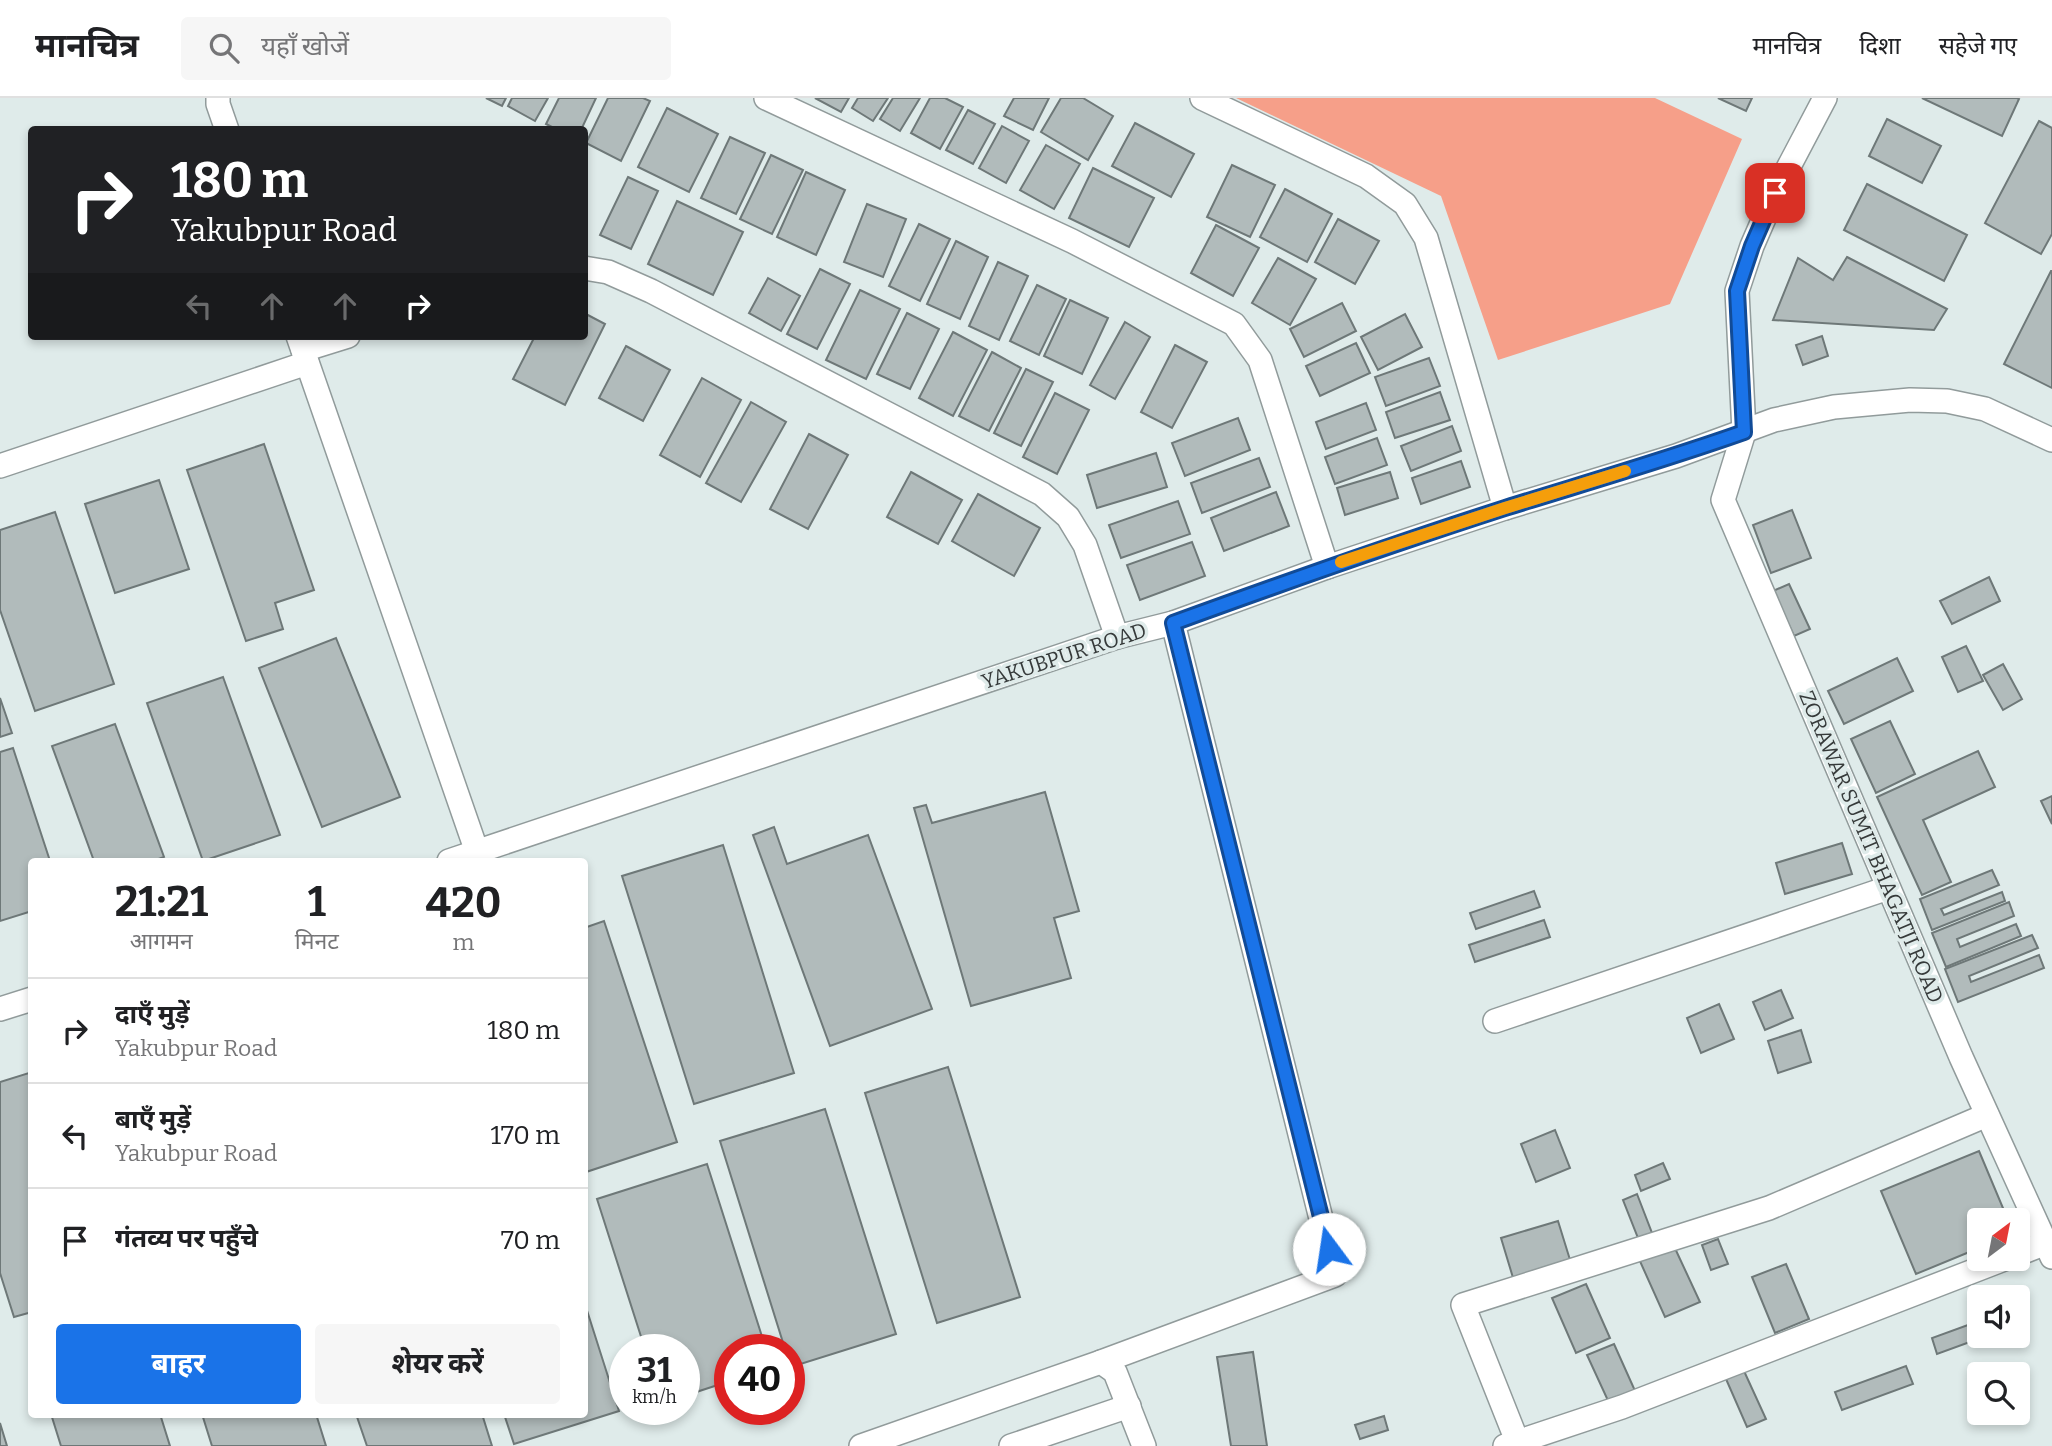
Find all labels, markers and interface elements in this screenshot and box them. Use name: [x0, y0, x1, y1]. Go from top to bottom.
search box: [181, 17, 671, 80]
text: मानचित्र: [35, 26, 139, 66]
icon: search: [205, 29, 243, 67]
text: यहाँ खोजें: [261, 31, 349, 62]
text: मानचित्र: [1753, 32, 1821, 60]
text: दिशा: [1859, 32, 1901, 60]
text: सहेजे गए: [1939, 32, 2017, 60]
text: 180 m: [171, 151, 308, 210]
icon: right: [56, 154, 147, 245]
pin: [1745, 163, 1805, 223]
icon: arrive: [1756, 174, 1794, 212]
text: Yakubpur Road: [171, 211, 397, 249]
icon: left: [180, 287, 218, 325]
icon: ahead: [253, 287, 291, 325]
icon: ahead: [326, 287, 364, 325]
icon: right: [399, 287, 437, 325]
street label: YAKUBPUR ROAD: [978, 617, 1150, 695]
street label: ZORAWAR SUMIT BHAGATJI ROAD: [1793, 687, 1949, 1007]
text: 21:21: [115, 877, 208, 927]
text: 1: [308, 877, 326, 927]
text: 420: [425, 878, 501, 928]
text: आगमन: [130, 927, 193, 955]
text: मिनट: [295, 927, 339, 955]
text: m: [452, 928, 474, 956]
text: दाएँ मुड़ें: [115, 999, 190, 1030]
icon: right: [56, 1012, 94, 1050]
text: 180 m: [487, 1015, 560, 1046]
text: Yakubpur Road: [115, 1034, 277, 1062]
text: बाएँ मुड़ें: [115, 1104, 191, 1135]
icon: left: [56, 1117, 94, 1155]
text: 170 m: [490, 1120, 560, 1151]
text: Yakubpur Road: [115, 1139, 277, 1167]
north arrow: [1967, 1208, 2030, 1270]
map controls: [1967, 1208, 2030, 1425]
position arrow: [1292, 1212, 1366, 1286]
icon: arrive: [56, 1222, 94, 1260]
text: गंतव्य पर पहुँचे: [115, 1223, 258, 1254]
text: 70 m: [501, 1225, 560, 1256]
button: sound: [1967, 1285, 2030, 1348]
button: बाहर: [56, 1324, 301, 1404]
button: शेयर करें: [315, 1324, 560, 1404]
speed limit sign: 40: [714, 1334, 805, 1425]
text: 31: [637, 1349, 672, 1391]
button: search: [1967, 1362, 2030, 1425]
text: km/h: [632, 1386, 677, 1408]

